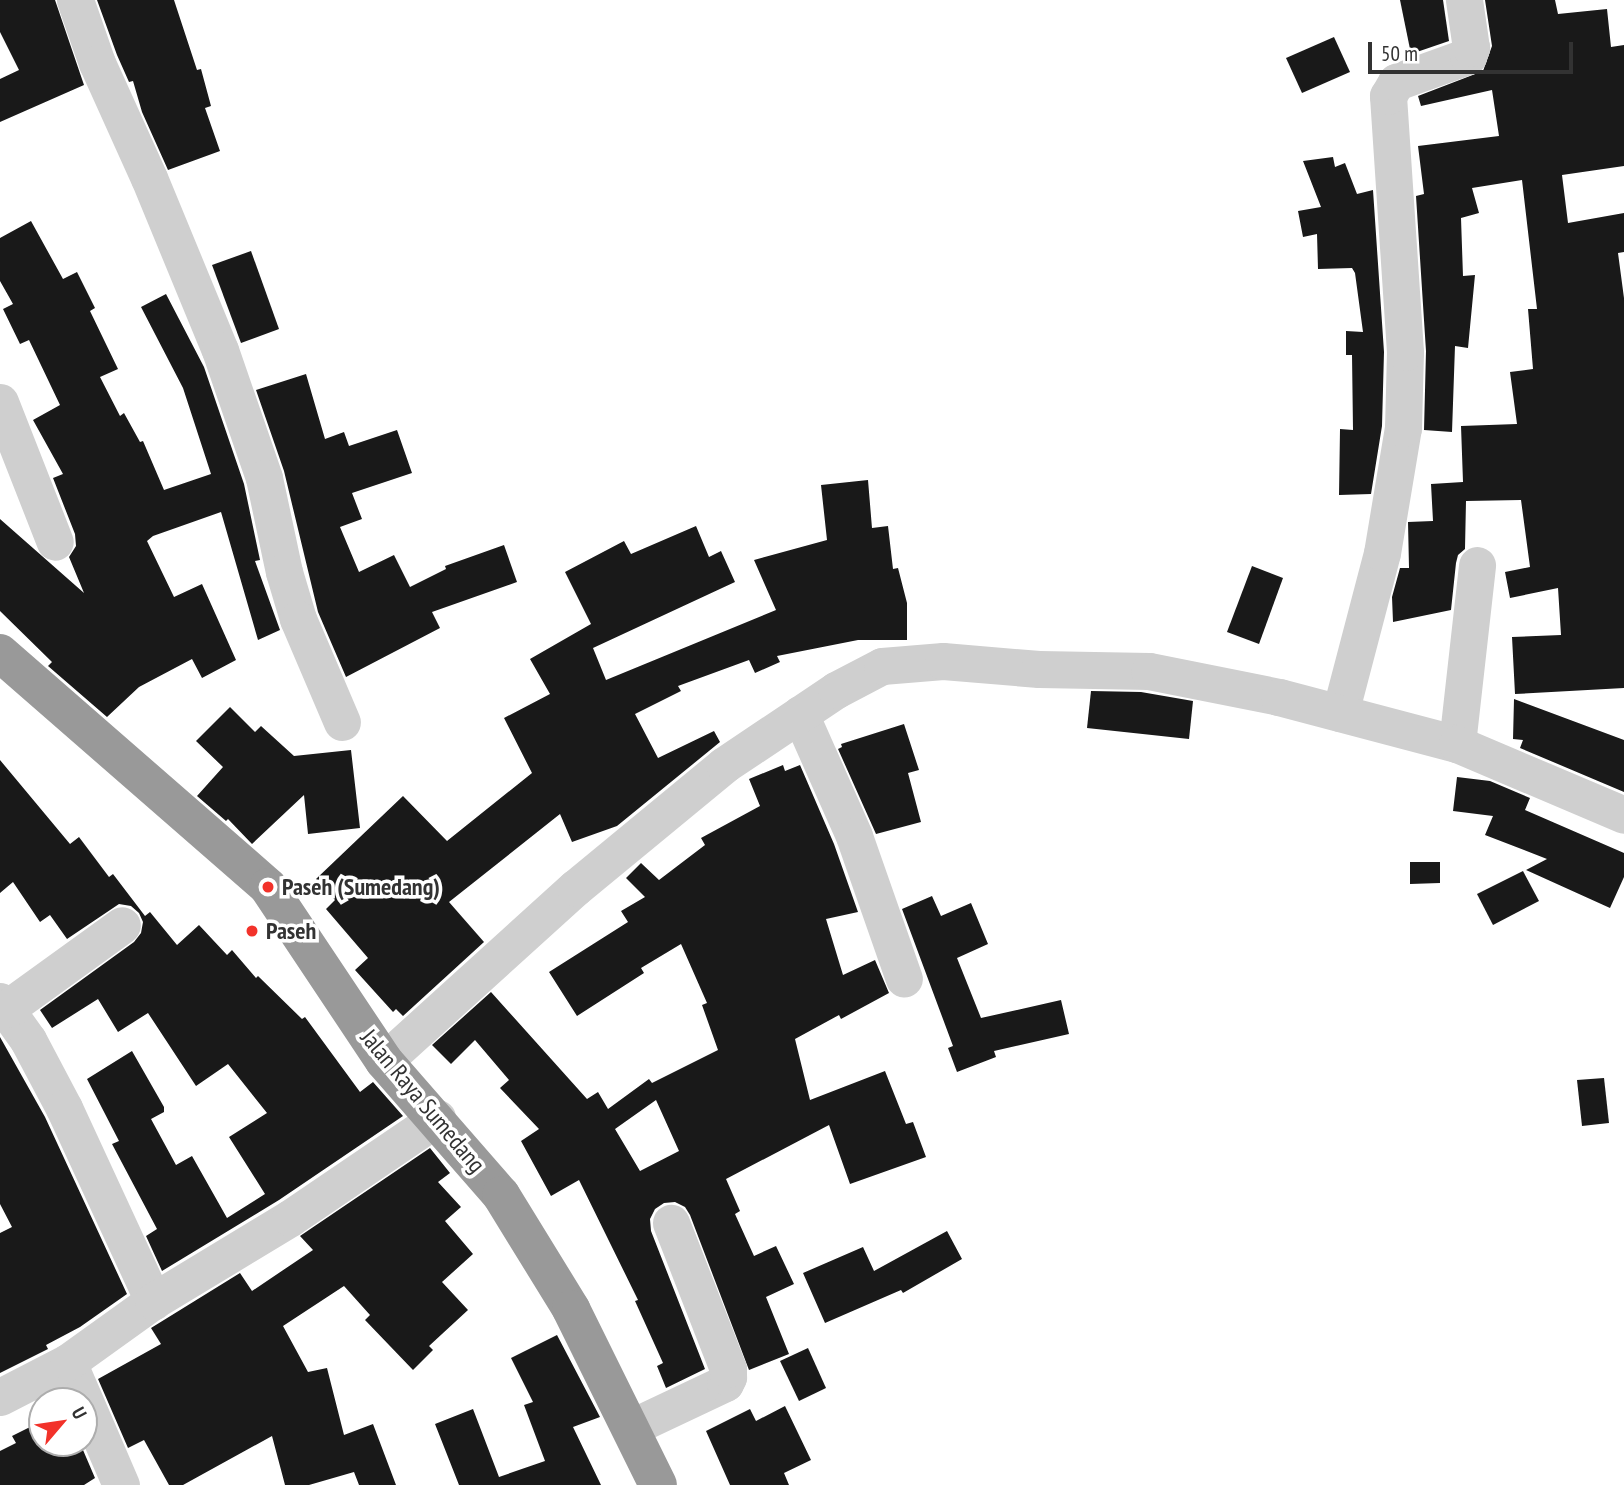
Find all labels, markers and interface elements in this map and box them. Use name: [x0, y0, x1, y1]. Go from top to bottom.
scale bar: [1372, 28, 1577, 72]
text: 50 m: [1381, 40, 1418, 67]
place label: Paseh (Sumedang): [282, 873, 440, 901]
marker: Paseh (Sumedang): [260, 879, 276, 895]
place label: Paseh: [266, 917, 316, 945]
marker: Paseh: [244, 923, 260, 939]
street label: Jalan Raya Sumedang: [355, 1024, 491, 1178]
north arrow: [28, 1387, 98, 1457]
text: U: [67, 1403, 92, 1423]

